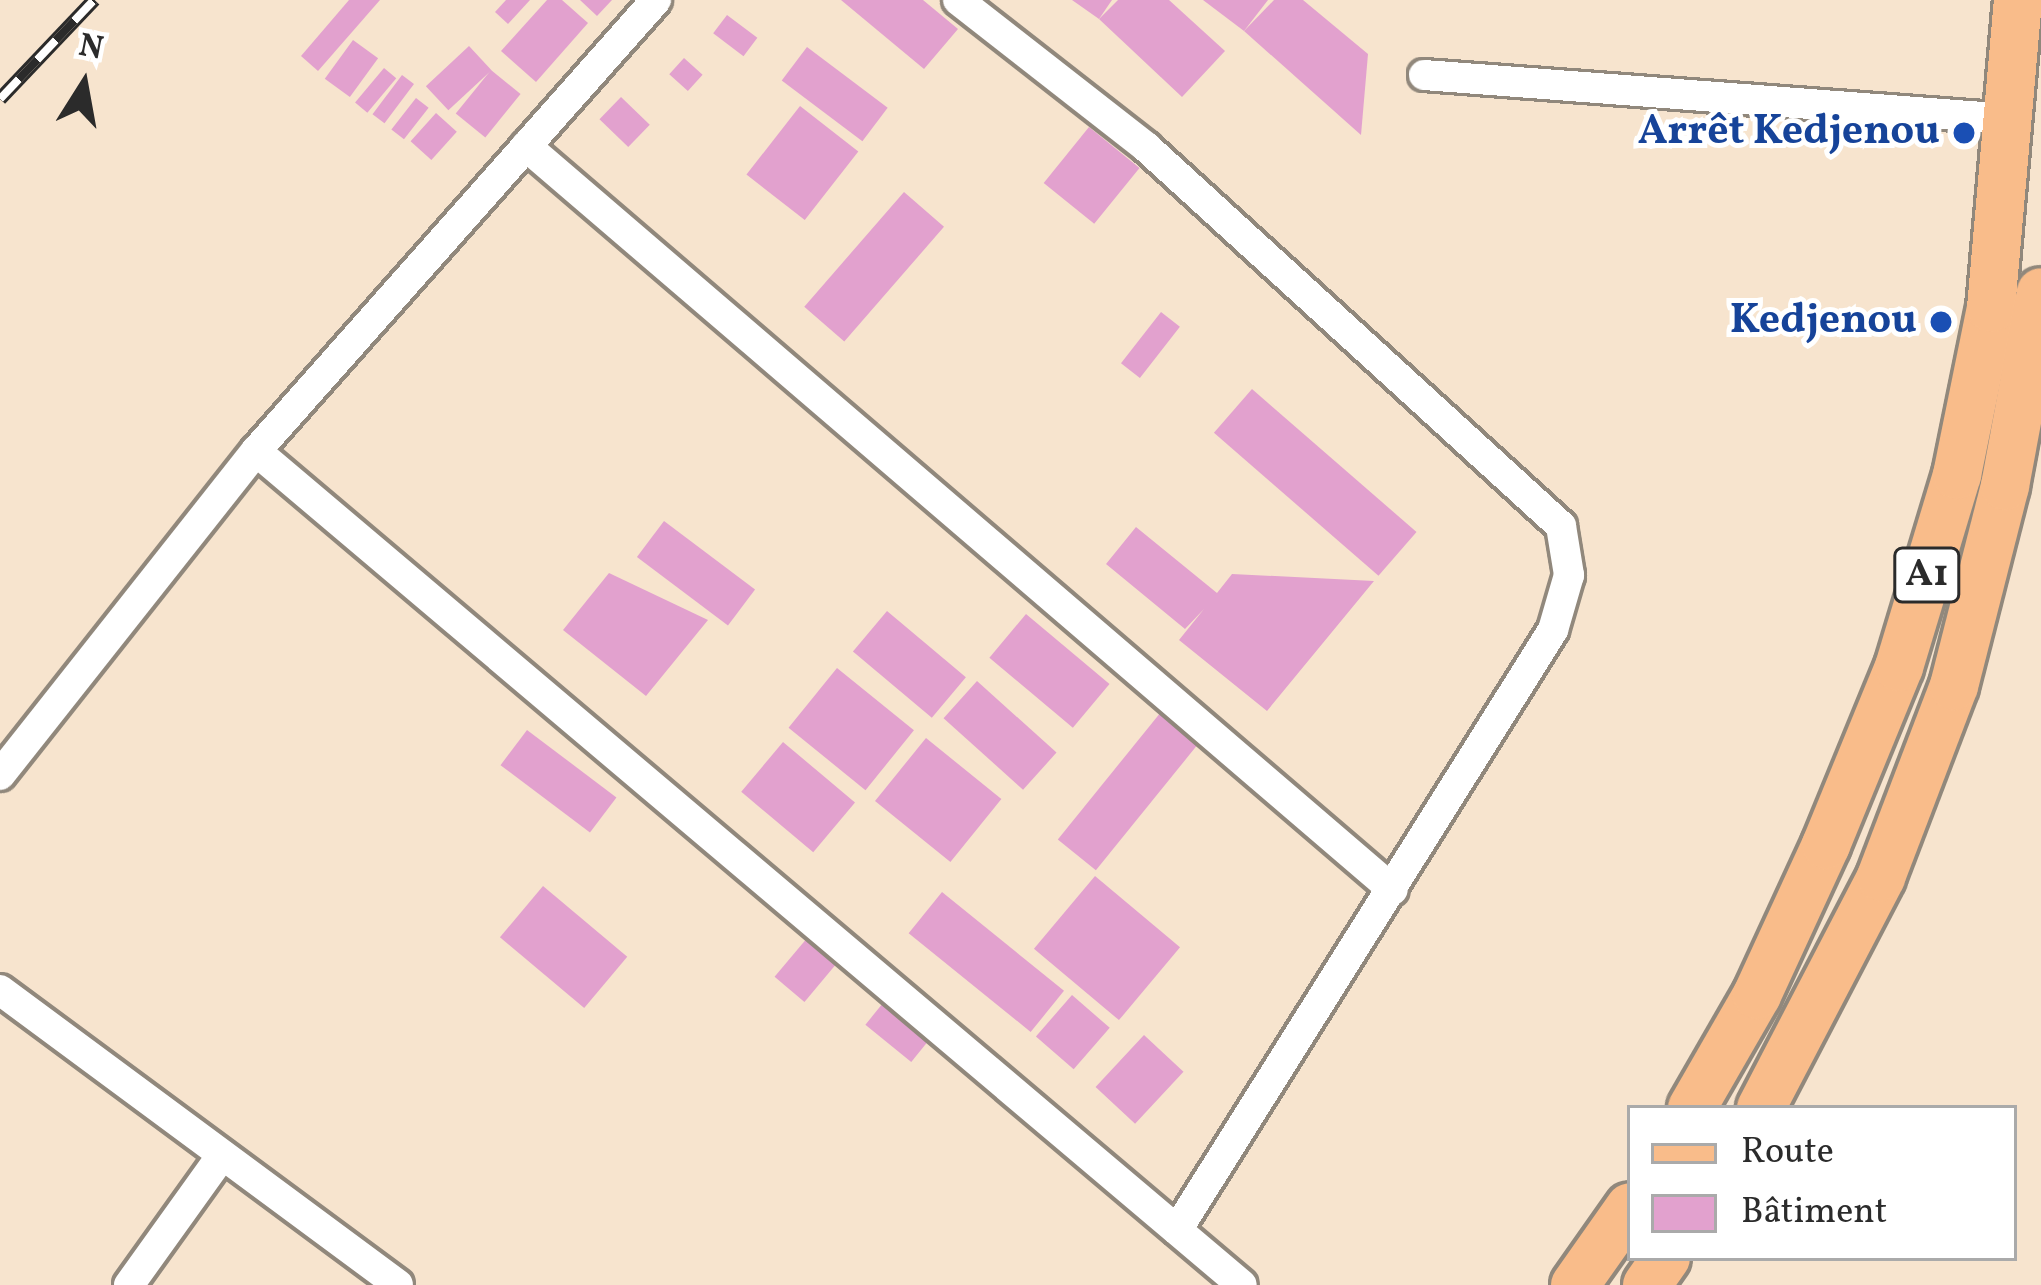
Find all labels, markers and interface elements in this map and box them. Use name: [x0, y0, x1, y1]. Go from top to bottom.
north arrow: [24, 24, 144, 144]
text: N: [75, 24, 107, 74]
place label: Arrêt Kedjenou: [1638, 108, 1940, 158]
marker: Arrêt Kedjenou: [1951, 120, 1977, 146]
place label: Kedjenou: [1730, 297, 1917, 347]
marker: Kedjenou: [1928, 309, 1954, 335]
road number: A1: [1891, 542, 1963, 608]
legend: [1627, 1105, 2017, 1261]
text: Route: [1741, 1128, 1834, 1178]
text: Bâtiment: [1741, 1188, 1887, 1238]

